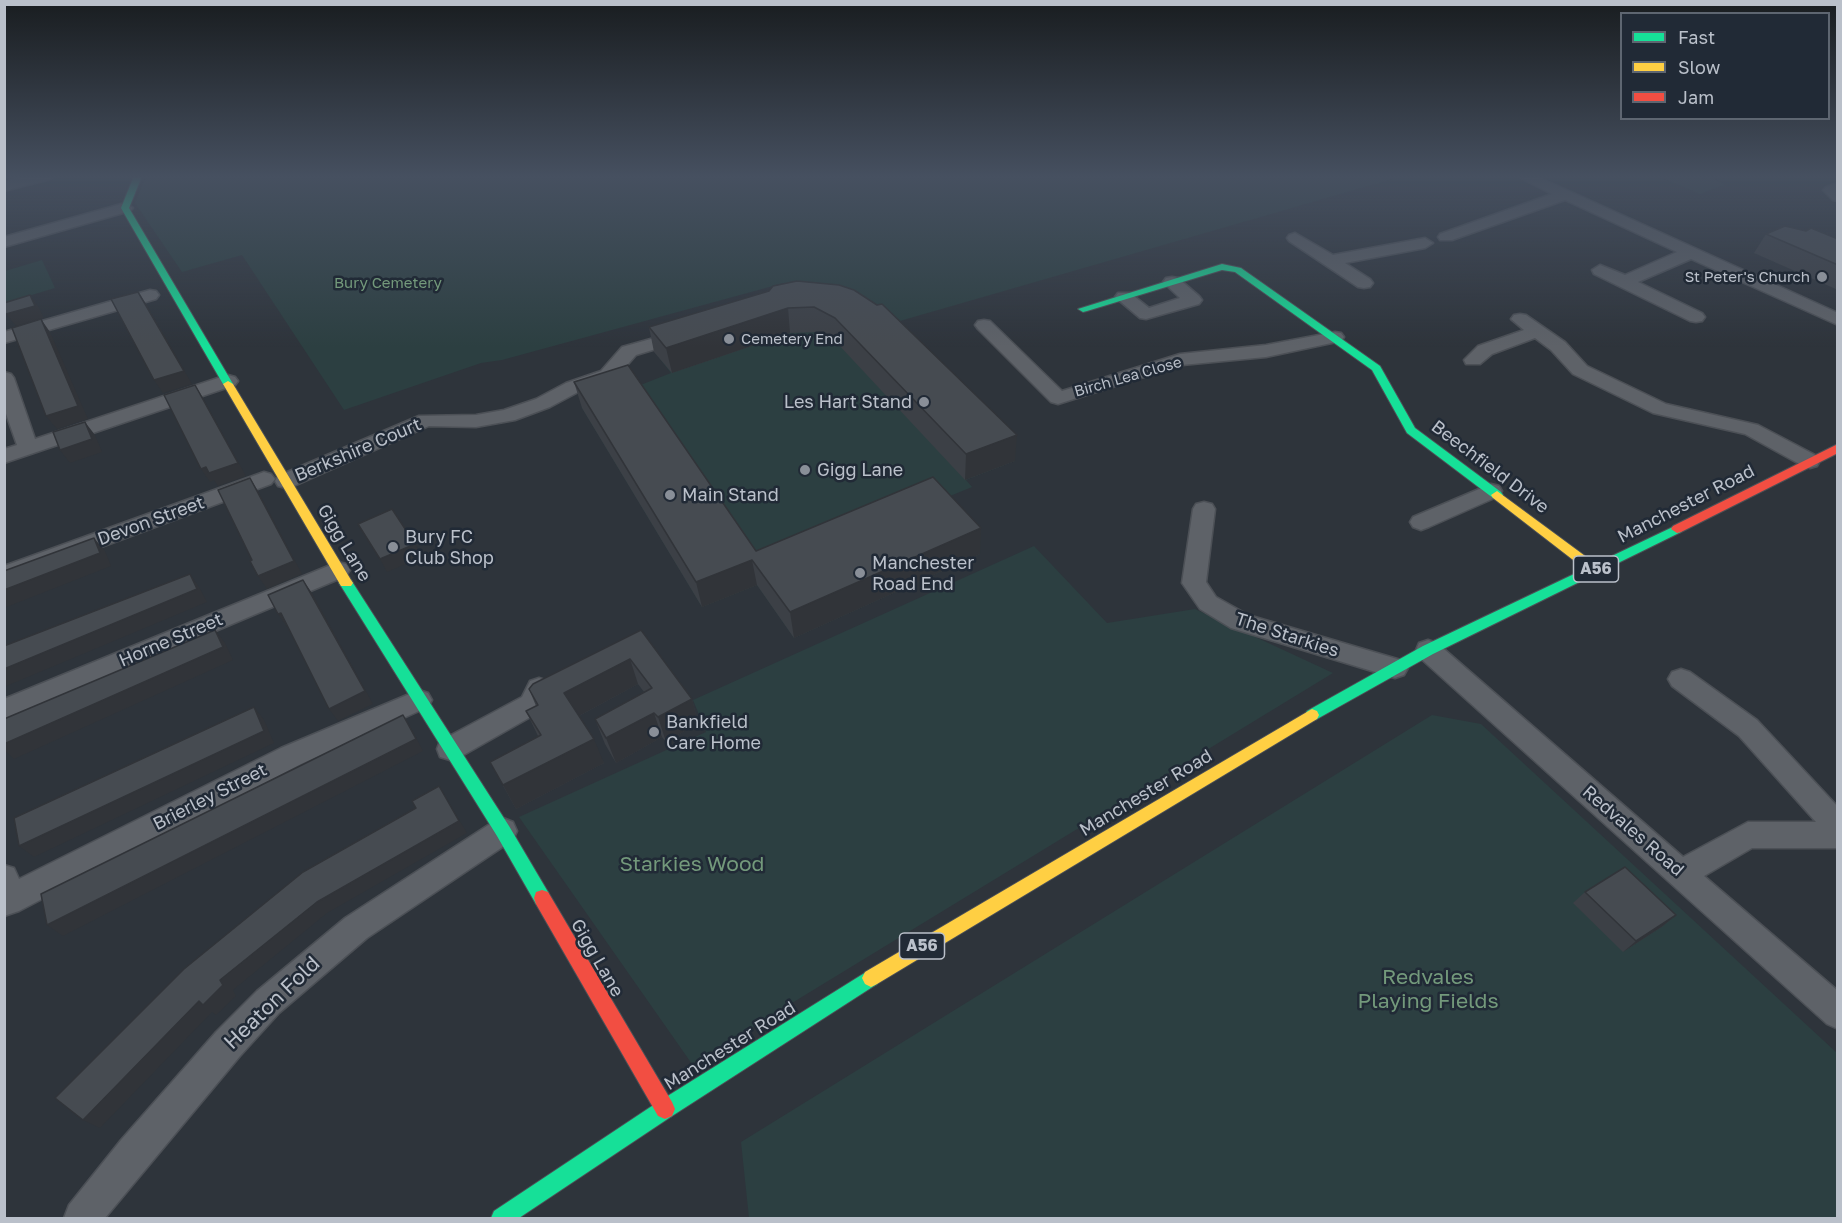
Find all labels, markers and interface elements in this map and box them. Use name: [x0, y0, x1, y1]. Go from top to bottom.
legend: [1620, 12, 1830, 120]
text: Fast: [1678, 26, 1715, 48]
text: Slow: [1678, 56, 1720, 78]
text: Jam: [1678, 86, 1714, 108]
place label: St Peter's Church: [1685, 268, 1810, 286]
marker: St Peter's Church: [1815, 270, 1829, 284]
park label: Bury Cemetery: [334, 274, 442, 292]
place label: Cemetery End: [741, 330, 843, 348]
marker: Cemetery End: [722, 332, 736, 346]
street label: Birch Lea Close: [1072, 353, 1184, 401]
place label: Les Hart Stand: [784, 391, 912, 413]
marker: Les Hart Stand: [917, 395, 931, 409]
street label: Berkshire Court: [291, 414, 425, 486]
street label: Beechfield Drive: [1427, 416, 1553, 518]
place label: Gigg Lane: [817, 459, 903, 481]
street label: Manchester Road: [1614, 460, 1758, 548]
marker: Gigg Lane: [798, 463, 812, 477]
place label: Main Stand: [682, 484, 779, 506]
marker: Main Stand: [663, 488, 677, 502]
street label: Devon Street: [95, 492, 207, 550]
street label: Gigg Lane: [313, 500, 375, 586]
place label: Bury FC Club Shop: [405, 526, 494, 568]
marker: Bury FC Club Shop: [386, 540, 400, 554]
place label: Manchester Road End: [872, 552, 974, 594]
road number: A56: [1574, 556, 1618, 582]
marker: Manchester Road End: [853, 566, 867, 580]
street label: Horne Street: [116, 608, 226, 672]
street label: The Starkies: [1232, 608, 1342, 662]
place label: Bankfield Care Home: [666, 711, 761, 754]
marker: Bankfield Care Home: [647, 725, 661, 739]
street label: Manchester Road: [1076, 745, 1216, 841]
street label: Brierley Street: [149, 759, 271, 835]
street label: Redvales Road: [1578, 781, 1688, 881]
park label: Starkies Wood: [620, 851, 764, 877]
street label: Gigg Lane: [566, 915, 628, 1001]
road number: A56: [900, 933, 944, 959]
street label: Heaton Fold: [219, 951, 325, 1055]
park label: Redvales Playing Fields: [1357, 964, 1499, 1014]
street label: Manchester Road: [660, 997, 800, 1095]

